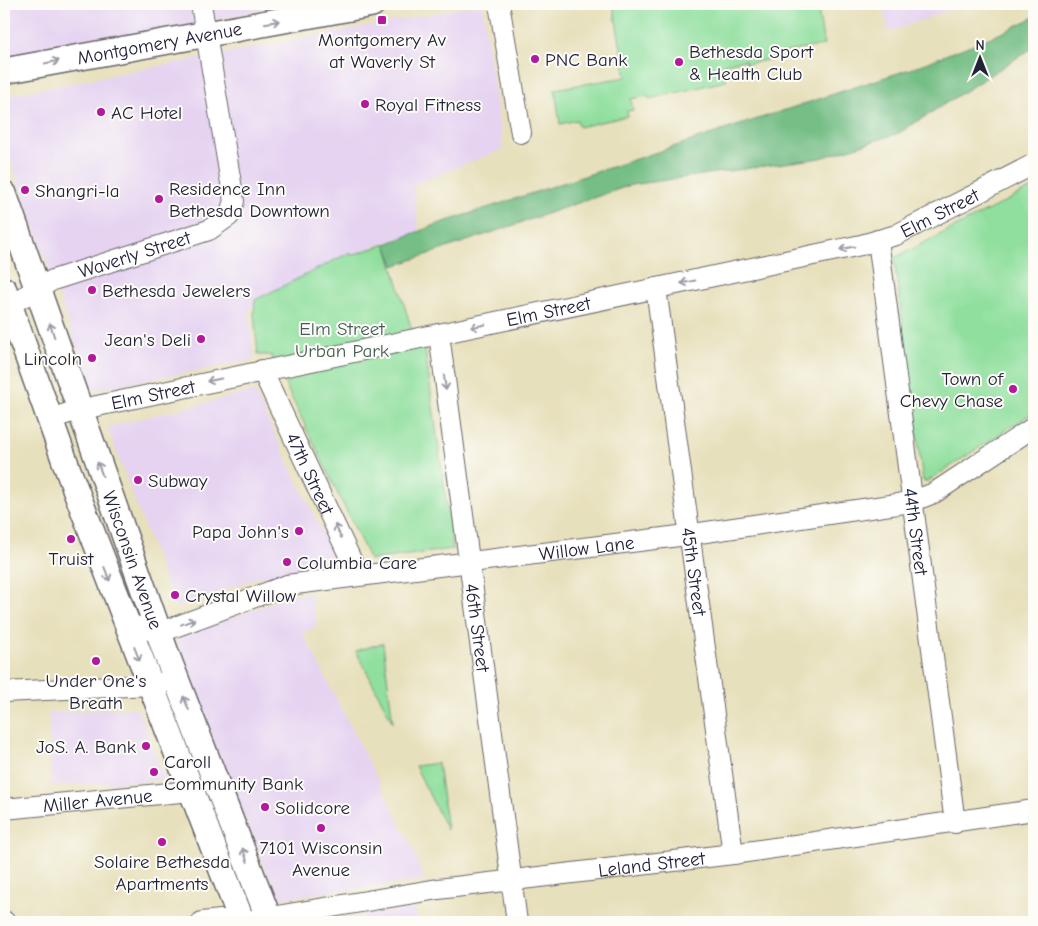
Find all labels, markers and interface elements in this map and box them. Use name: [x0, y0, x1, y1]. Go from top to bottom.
marker: Montgomery Av at Waverly St: [376, 14, 388, 26]
one-way arrow: [263, 16, 279, 26]
street label: Montgomery Avenue: [75, 18, 244, 69]
place label: Montgomery Av at Waverly St: [318, 29, 446, 73]
north arrow: [956, 32, 1006, 82]
text: N: [975, 37, 985, 54]
place label: Bethesda Sport & Health Club: [689, 41, 814, 85]
place label: PNC Bank: [545, 49, 628, 71]
marker: PNC Bank: [529, 53, 541, 65]
marker: Bethesda Sport & Health Club: [673, 56, 685, 68]
one-way arrow: [43, 57, 59, 66]
place label: Royal Fitness: [375, 94, 481, 116]
marker: Royal Fitness: [359, 98, 371, 110]
place label: AC Hotel: [111, 102, 182, 124]
marker: AC Hotel: [95, 106, 107, 118]
place label: Residence Inn Bethesda Downtown: [169, 178, 330, 222]
place label: Shangri-la: [35, 180, 120, 202]
marker: Shangri-la: [19, 184, 31, 196]
street label: Elm Street: [897, 184, 983, 243]
marker: Residence Inn Bethesda Downtown: [153, 193, 165, 205]
street label: Waverly Street: [76, 226, 194, 283]
one-way arrow: [839, 244, 855, 253]
one-way arrow: [680, 278, 696, 287]
place label: Bethesda Jewelers: [102, 280, 250, 302]
marker: Bethesda Jewelers: [86, 284, 98, 296]
street label: Elm Street: [504, 292, 593, 331]
park label: Elm Street Urban Park: [295, 318, 390, 362]
one-way arrow: [46, 322, 56, 338]
one-way arrow: [470, 322, 486, 331]
place label: Jean's Deli: [105, 329, 191, 351]
marker: Jean's Deli: [195, 333, 207, 345]
place label: Lincoln: [24, 348, 82, 370]
marker: Lincoln: [86, 352, 98, 364]
place label: Town of Chevy Chase: [900, 368, 1005, 412]
one-way arrow: [441, 374, 451, 390]
street label: Elm Street: [109, 376, 198, 415]
one-way arrow: [206, 376, 222, 385]
marker: Town of Chevy Chase: [1007, 383, 1019, 395]
street label: 47th Street: [281, 429, 338, 519]
one-way arrow: [95, 462, 104, 477]
place label: Subway: [148, 470, 208, 492]
marker: Subway: [132, 474, 144, 486]
street label: 44th Street: [899, 487, 932, 577]
street label: Wisconsin Avenue: [98, 488, 167, 632]
place label: Papa John's: [192, 521, 289, 543]
one-way arrow: [332, 524, 342, 539]
marker: Papa John's: [293, 525, 305, 537]
street label: 45th Street: [677, 526, 711, 618]
street label: Willow Lane: [538, 532, 636, 565]
marker: Truist: [65, 533, 77, 545]
place label: Truist: [49, 548, 94, 570]
place label: Columbia Care: [297, 552, 417, 574]
marker: Columbia Care: [281, 556, 293, 568]
one-way arrow: [103, 565, 112, 581]
street label: 46th Street: [460, 582, 494, 674]
place label: Crystal Willow: [185, 585, 297, 607]
marker: Crystal Willow: [169, 589, 181, 601]
one-way arrow: [180, 617, 195, 626]
one-way arrow: [133, 646, 143, 661]
marker: Under One's Breath: [90, 655, 102, 667]
place label: Under One's Breath: [46, 670, 147, 714]
one-way arrow: [181, 696, 190, 711]
place label: JoS. A. Bank: [36, 736, 137, 758]
marker: JoS. A. Bank: [140, 740, 152, 752]
place label: Caroll Community Bank: [164, 751, 304, 795]
marker: Caroll Community Bank: [148, 766, 160, 778]
street label: Miller Avenue: [42, 785, 153, 817]
place label: Solidcore: [275, 797, 350, 819]
marker: Solidcore: [259, 801, 271, 813]
marker: 7101 Wisconsin Avenue: [315, 822, 327, 834]
marker: Solaire Bethesda Apartments: [156, 836, 168, 848]
place label: 7101 Wisconsin Avenue: [259, 837, 383, 881]
street label: Leland Street: [597, 847, 707, 882]
one-way arrow: [240, 848, 249, 863]
place label: Solaire Bethesda Apartments: [94, 851, 230, 895]

